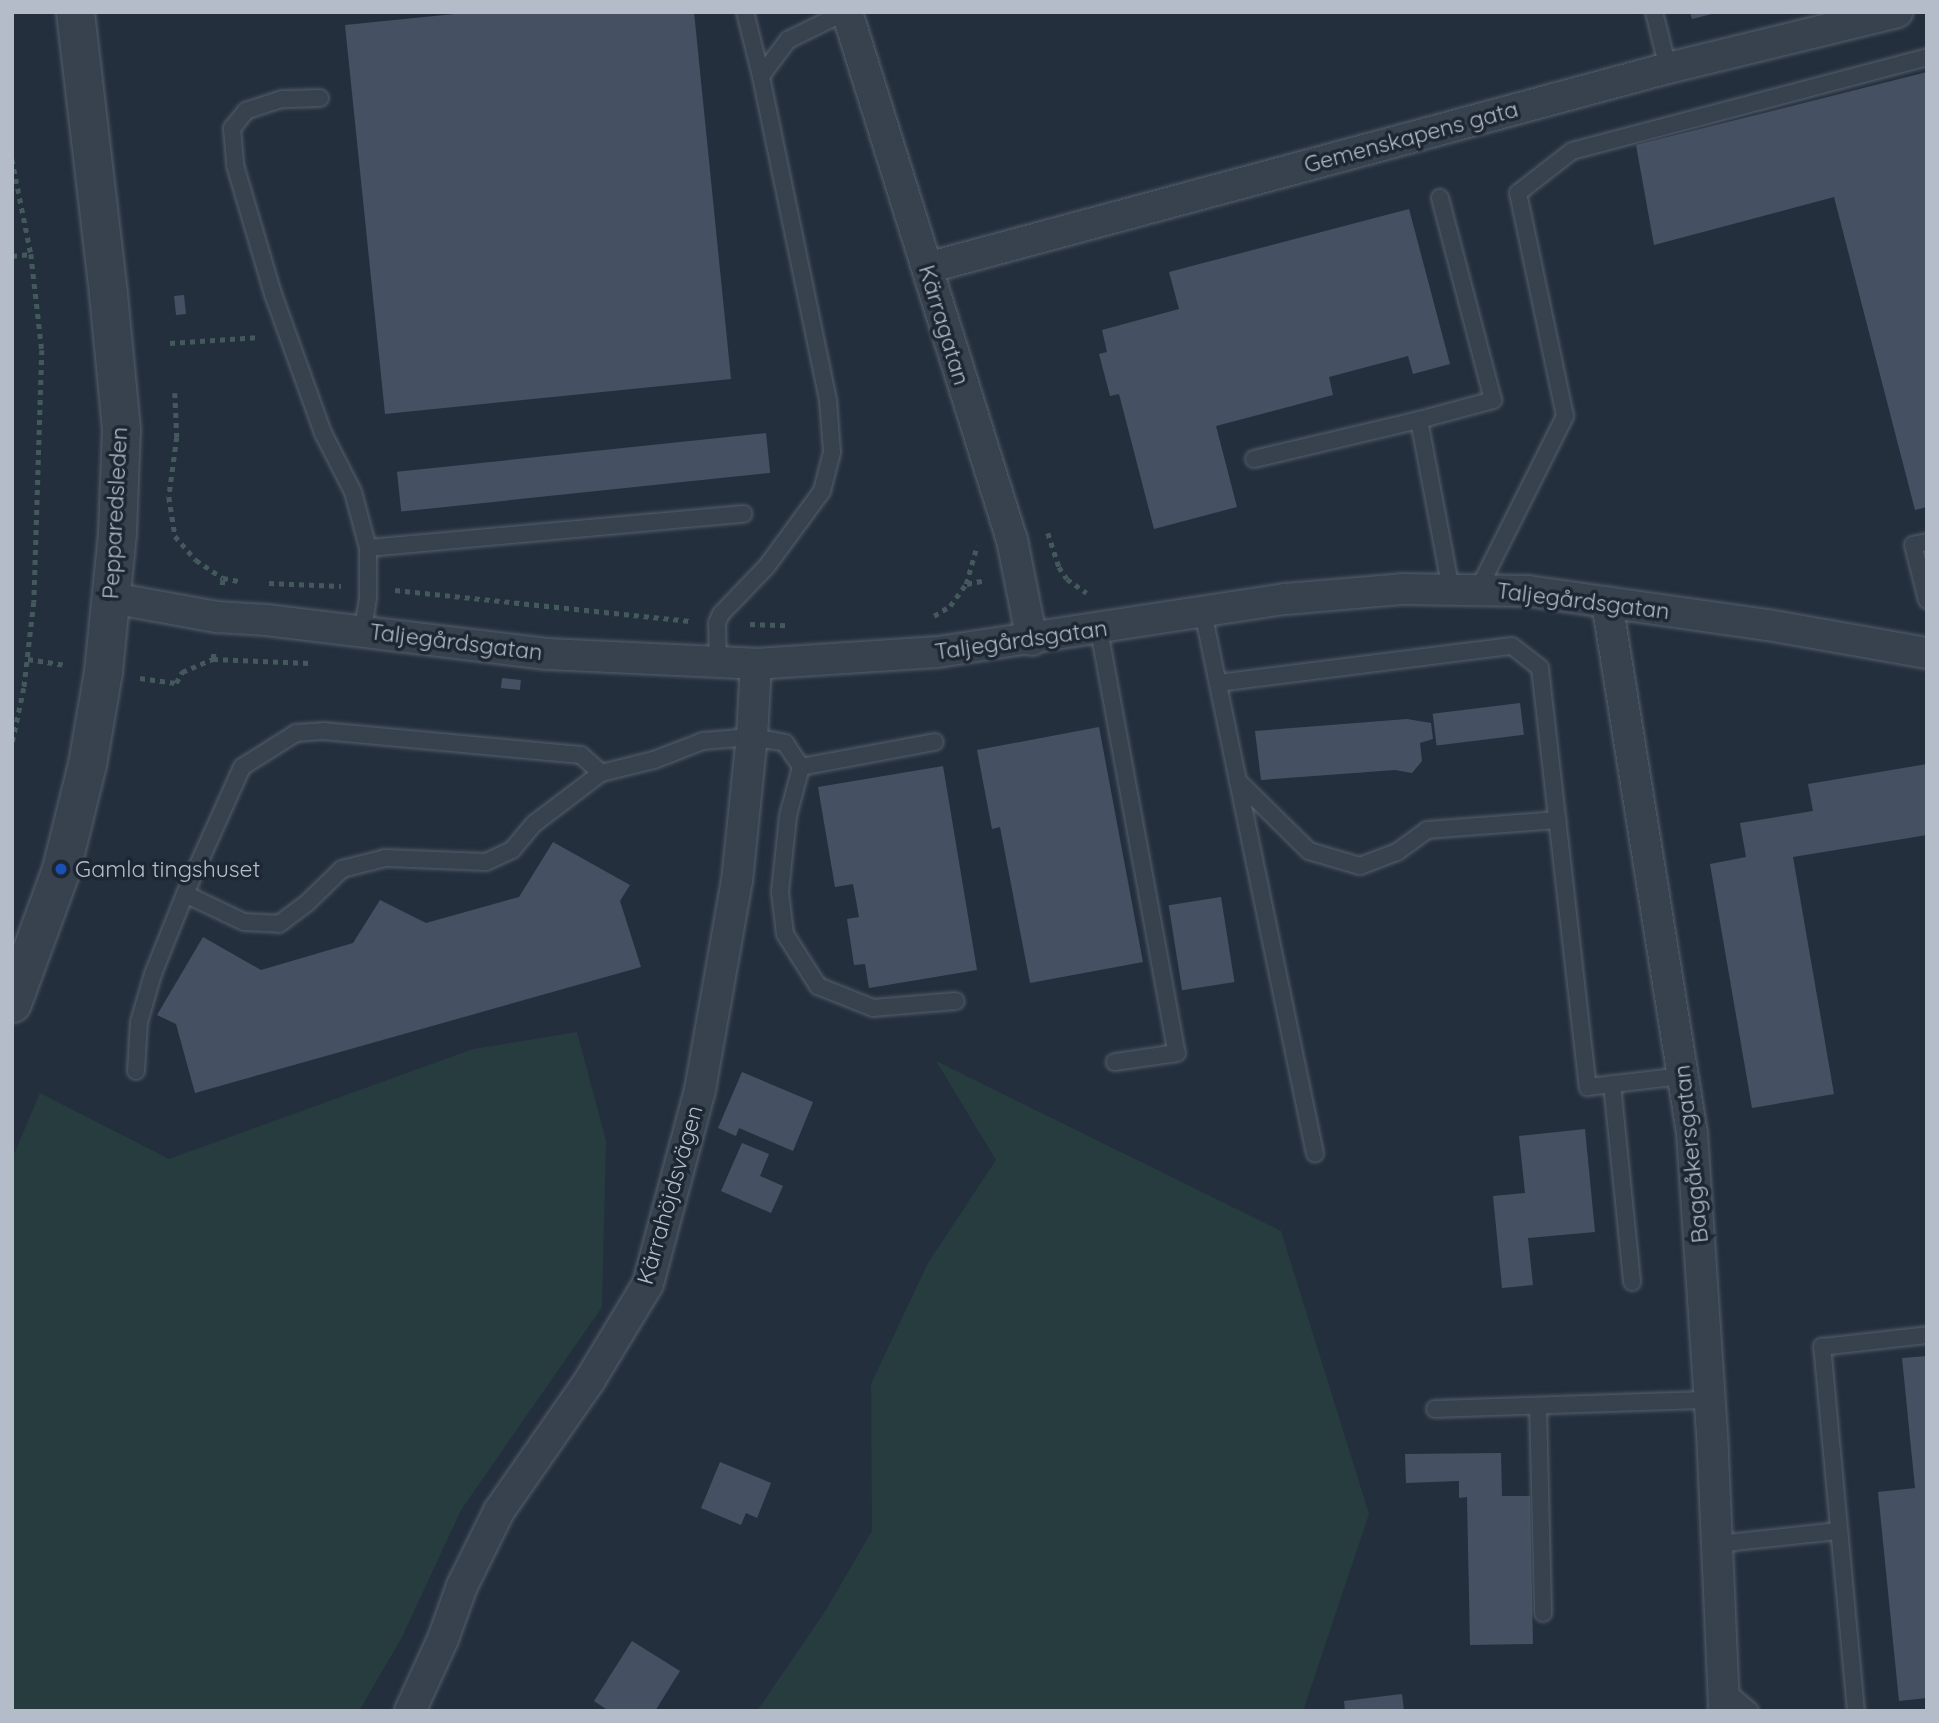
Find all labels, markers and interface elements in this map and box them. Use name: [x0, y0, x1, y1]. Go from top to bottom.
street label: Gemenskapens gata: [1301, 95, 1521, 179]
street label: Kärragatan: [913, 262, 975, 388]
street label: Pepparedsleden: [97, 426, 133, 600]
street label: Taljegårdsgatan: [1495, 577, 1671, 625]
street label: Taljegårdsgatan: [933, 614, 1109, 666]
street label: Taljegårdsgatan: [368, 618, 544, 666]
place label: Gamla tingshuset: [75, 855, 260, 883]
marker: Gamla tingshuset: [53, 861, 69, 877]
street label: Baggåkersgatan: [1668, 1064, 1714, 1244]
street label: Kärrahöjdsvägen: [631, 1102, 709, 1288]

